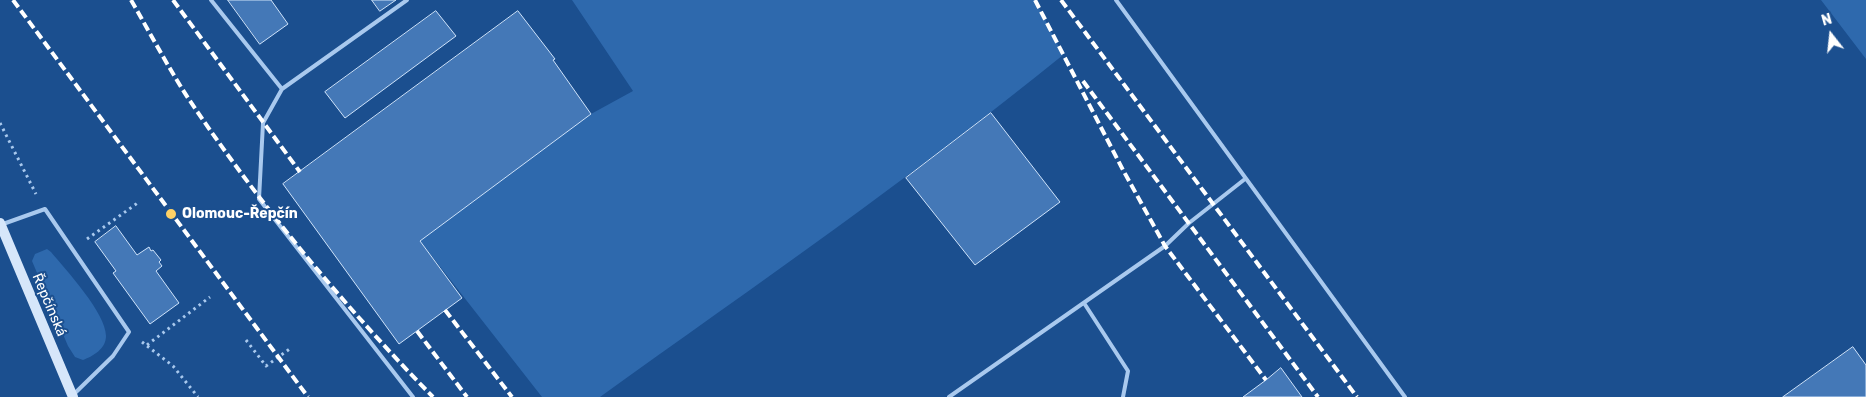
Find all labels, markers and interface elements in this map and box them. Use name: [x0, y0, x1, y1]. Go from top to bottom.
north arrow: [1806, 10, 1856, 60]
text: N: [1820, 11, 1834, 30]
place label: Olomouc-Řepčín: [182, 206, 298, 222]
marker: Olomouc-Řepčín: [164, 207, 178, 221]
street label: Řepčínská: [28, 271, 70, 339]

